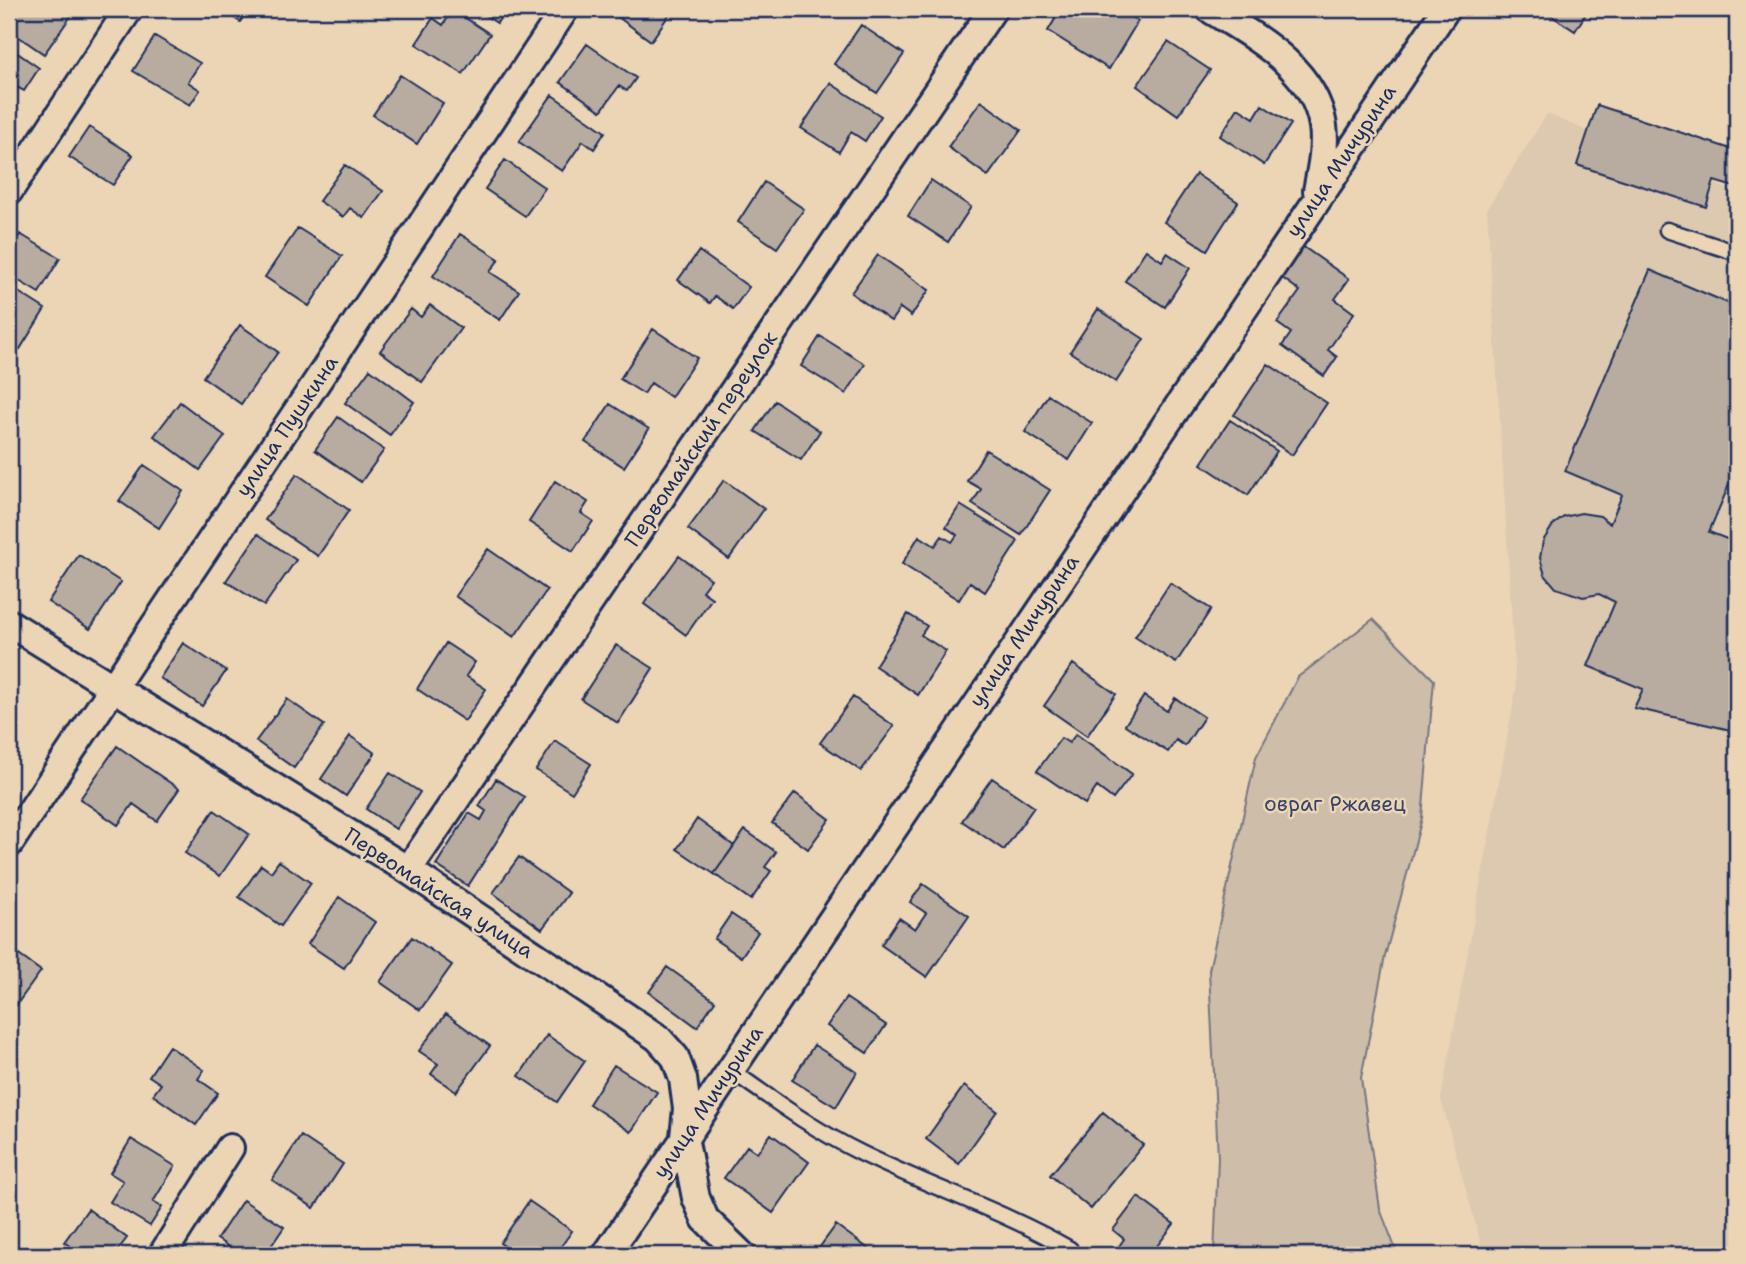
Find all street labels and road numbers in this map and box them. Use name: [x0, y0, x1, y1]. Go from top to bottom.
street label: улица Мичурина: [1280, 79, 1402, 243]
street label: Первомайский переулок: [618, 326, 784, 552]
street label: улица Пушкина: [229, 350, 345, 502]
street label: улица Мичурина: [963, 549, 1085, 713]
street label: Первомайская улица: [339, 821, 539, 965]
street label: улица Мичурина: [647, 1020, 769, 1184]

